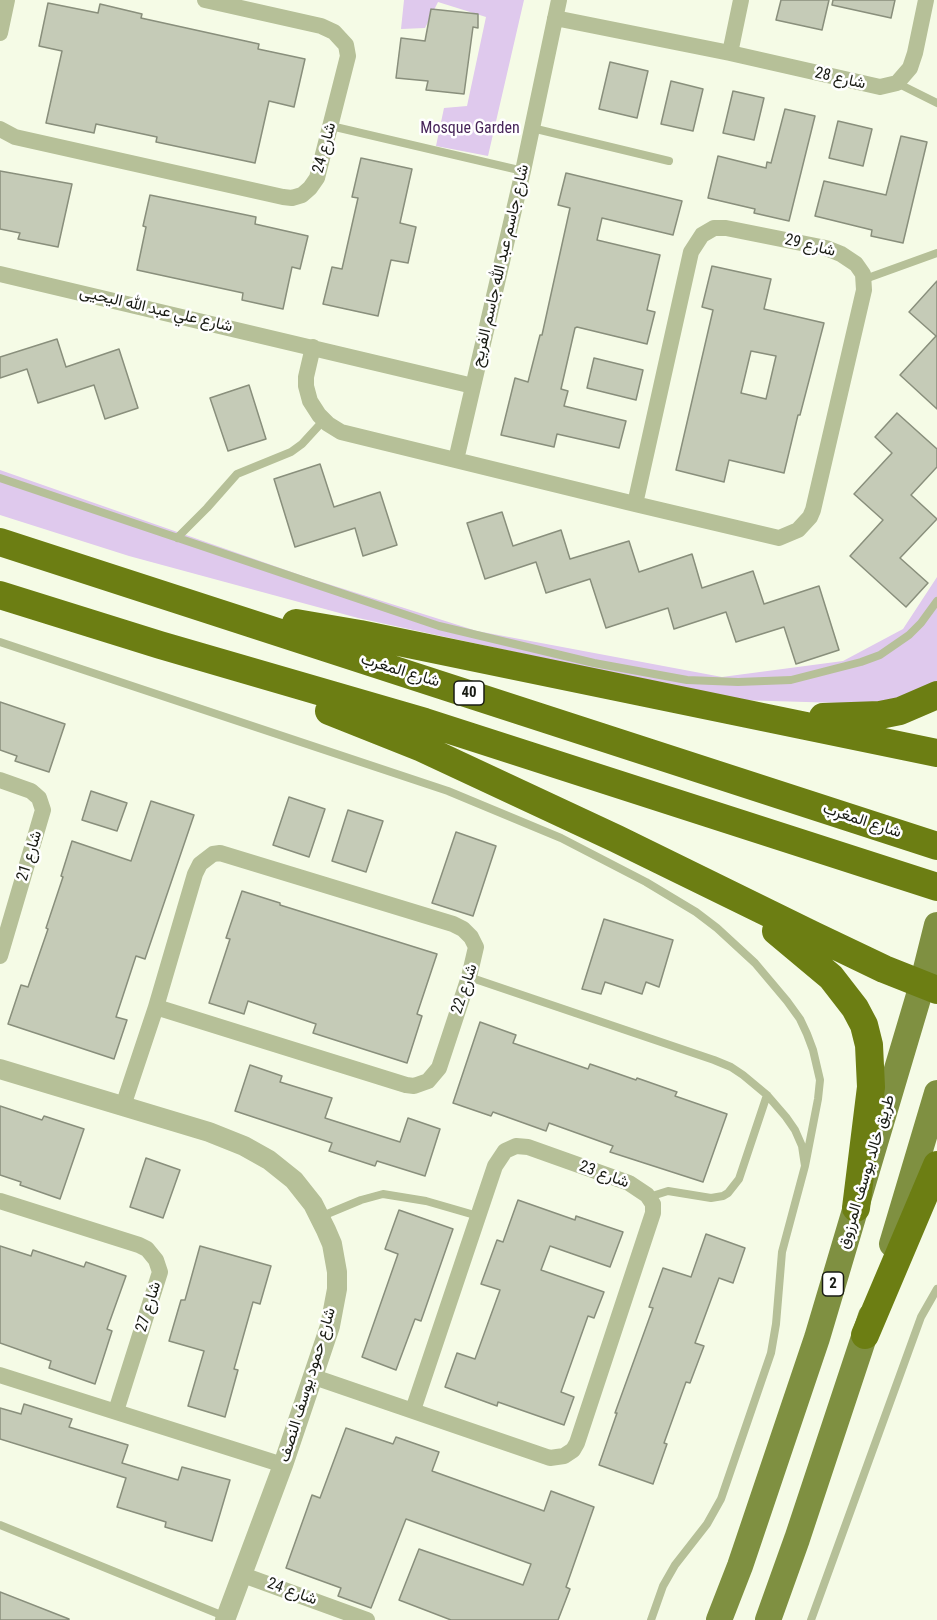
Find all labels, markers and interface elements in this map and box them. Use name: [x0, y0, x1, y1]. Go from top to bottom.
street label: شارع 28: [813, 64, 867, 94]
park label: Mosque Garden: [420, 119, 520, 139]
street label: شارع 24: [309, 121, 341, 175]
street label: شارع جاسم عبد الله جاسم الفريح: [468, 163, 534, 369]
street label: شارع 29: [783, 230, 837, 262]
street label: شارع علي عبد الله اليحيى: [78, 283, 234, 337]
street label: شارع المغرب: [358, 650, 442, 692]
road number: 40: [454, 681, 484, 705]
street label: شارع المغرب: [820, 799, 904, 843]
street label: شارع 21: [13, 828, 47, 884]
street label: شارع 22: [448, 961, 482, 1017]
street label: طريق خالد يوسف المرزوق: [834, 1093, 900, 1251]
street label: شارع 23: [576, 1157, 632, 1193]
road number: 2: [822, 1272, 844, 1296]
street label: شارع 27: [132, 1279, 166, 1335]
street label: شارع حمود يوسف النصف: [275, 1305, 341, 1465]
street label: شارع 24: [264, 1574, 320, 1610]

